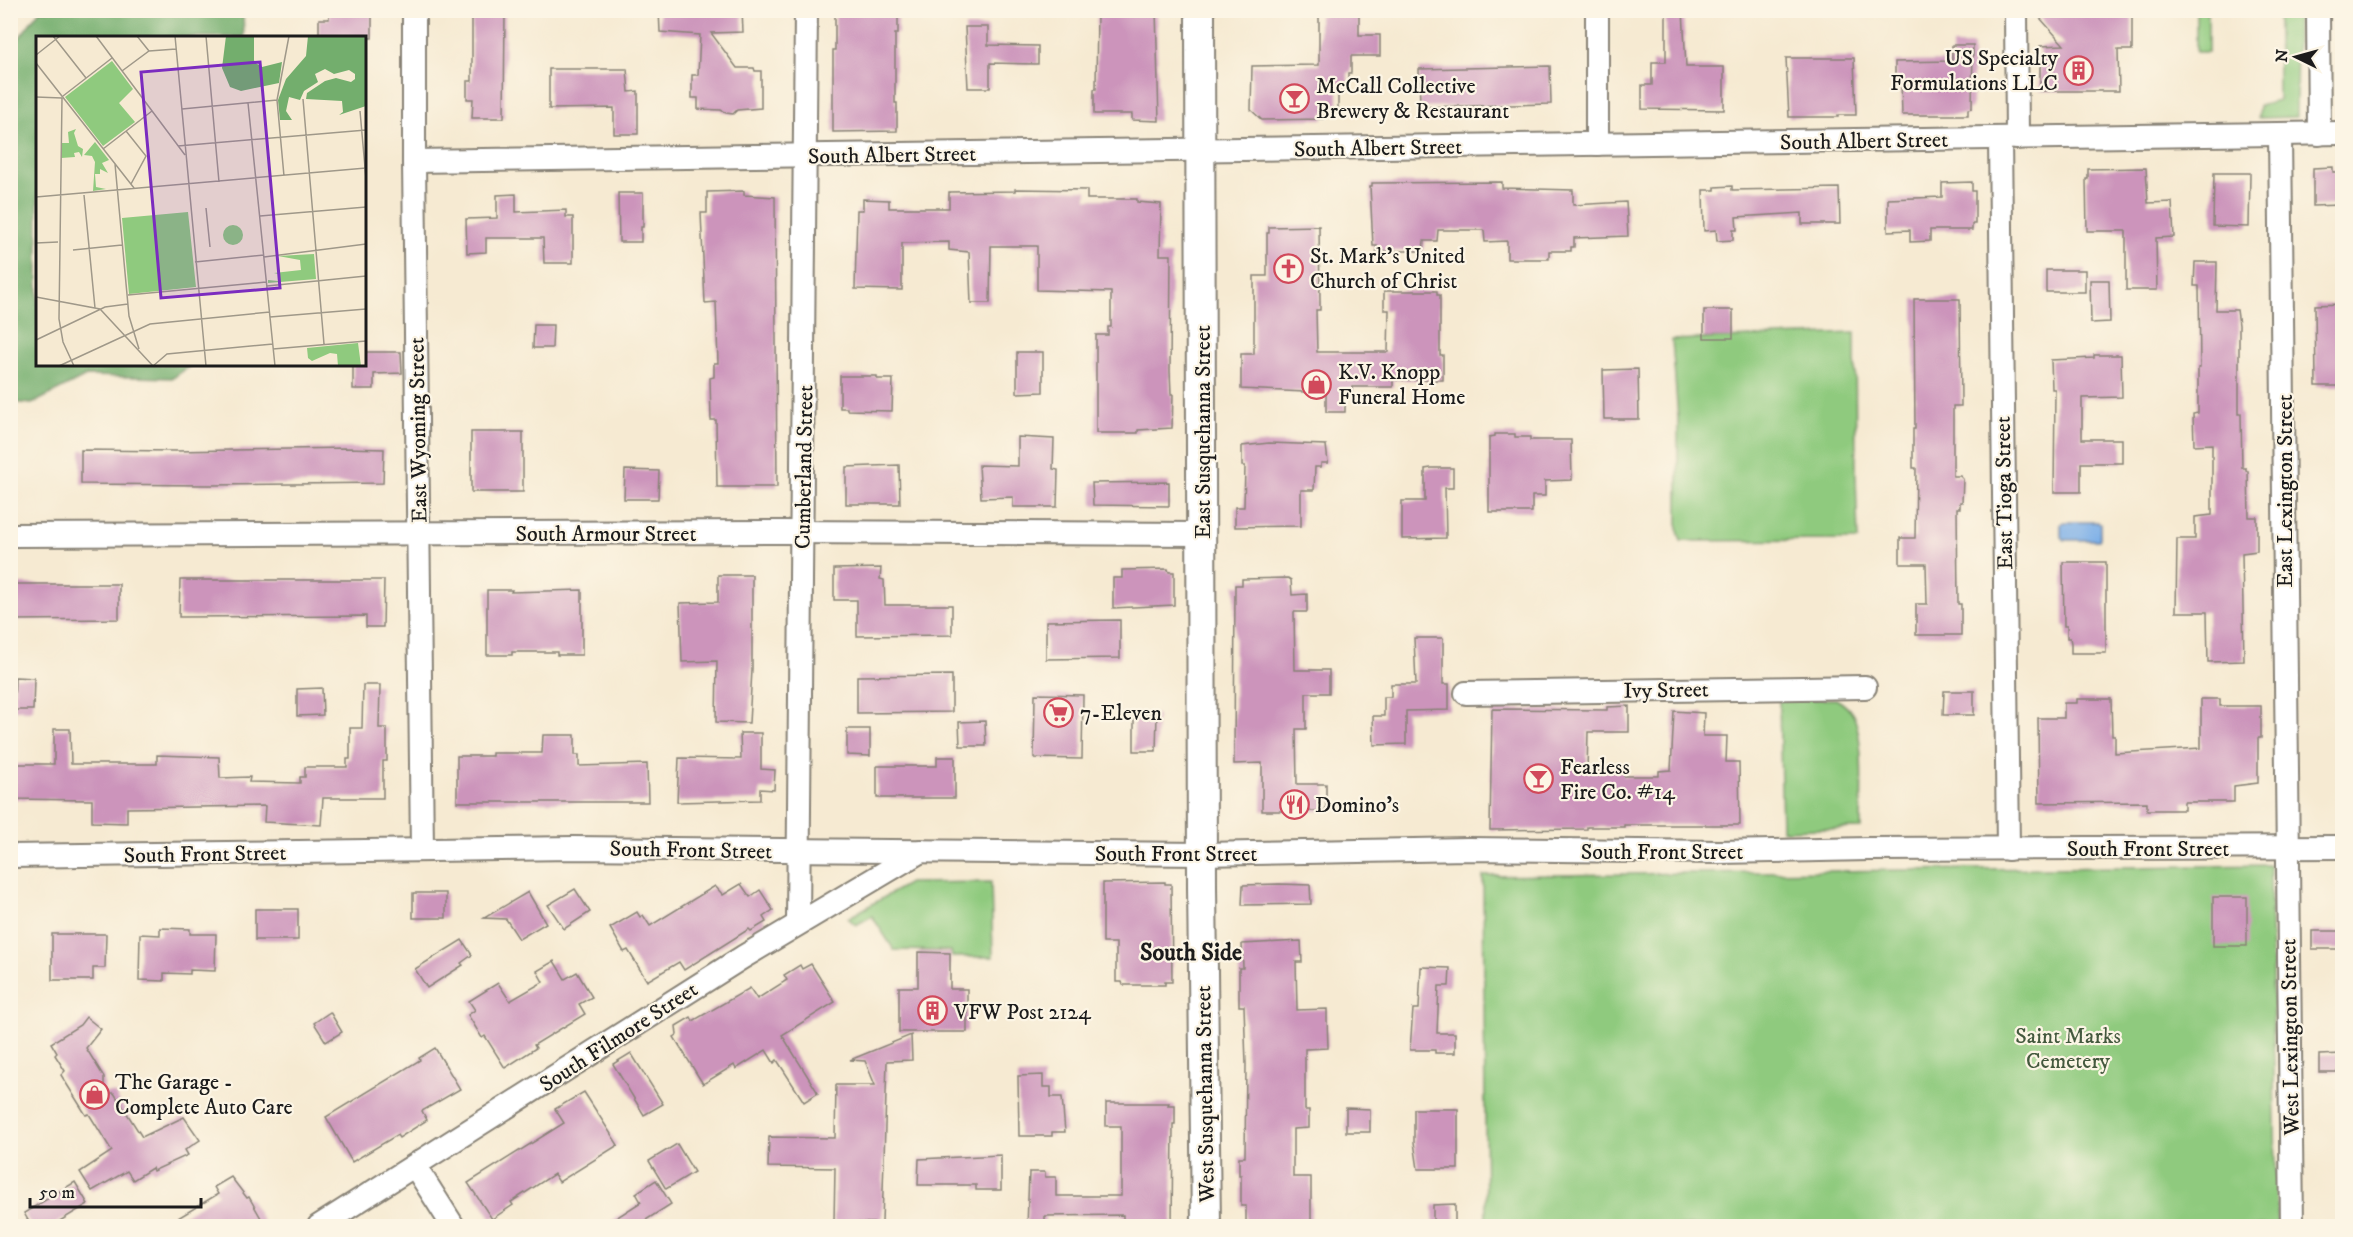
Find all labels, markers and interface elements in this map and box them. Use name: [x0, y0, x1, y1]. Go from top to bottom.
north arrow: [2266, 27, 2326, 87]
inset map: [36, 36, 366, 366]
place label: US Specialty Formulations LLC: [1890, 45, 2059, 97]
text: N: [2272, 48, 2293, 63]
building icon: US Specialty Formulations LLC: [2063, 54, 2095, 86]
place label: McCall Collective Brewery & Restaurant: [1316, 73, 1509, 125]
bar icon: McCall Collective Brewery & Restaurant: [1279, 82, 1311, 114]
street label: South Albert Street: [1780, 127, 1948, 156]
street label: South Albert Street: [1294, 134, 1462, 163]
street label: South Albert Street: [808, 141, 976, 170]
place label: St. Mark's United Church of Christ: [1310, 243, 1465, 295]
church icon: St. Mark's United Church of Christ: [1273, 252, 1305, 284]
street label: East Susquehanna Street: [1190, 325, 1217, 539]
street label: East Wyoming Street: [403, 337, 434, 523]
place label: K.V. Knopp Funeral Home: [1338, 359, 1465, 411]
shop icon: K.V. Knopp Funeral Home: [1301, 368, 1333, 400]
street label: Cumberland Street: [790, 385, 819, 549]
street label: East Lexington Street: [2272, 394, 2299, 588]
street label: East Tioga Street: [1990, 416, 2019, 570]
street label: South Armour Street: [515, 521, 697, 548]
street label: Ivy Street: [1623, 676, 1709, 705]
supermarket icon: 7-Eleven: [1043, 696, 1075, 728]
place label: 7-Eleven: [1080, 700, 1162, 727]
place label: Fearless Fire Co. #14: [1560, 754, 1676, 806]
bar icon: Fearless Fire Co. #14: [1523, 763, 1555, 795]
restaurant icon: Domino's: [1278, 788, 1310, 820]
place label: Domino's: [1315, 792, 1399, 819]
street label: South Front Street: [609, 836, 773, 865]
street label: South Front Street: [2067, 836, 2229, 863]
street label: South Front Street: [1581, 839, 1743, 866]
street label: South Front Street: [123, 840, 287, 869]
street label: South Front Street: [1095, 841, 1257, 868]
district label: South Side: [1140, 938, 1242, 968]
street label: West Lexington Street: [2275, 938, 2306, 1137]
street label: South Filmore Street: [535, 976, 703, 1098]
street label: West Susquehanna Street: [1190, 985, 1221, 1204]
building icon: VFW Post 2124: [917, 995, 949, 1027]
place label: VFW Post 2124: [953, 999, 1092, 1026]
park label: Saint Marks Cemetery: [2015, 1023, 2121, 1075]
place label: The Garage - Complete Auto Care: [115, 1069, 293, 1121]
shop icon: The Garage - Complete Auto Care: [78, 1078, 110, 1110]
scale bar: [30, 1171, 201, 1209]
text: 50 m: [39, 1182, 75, 1204]

